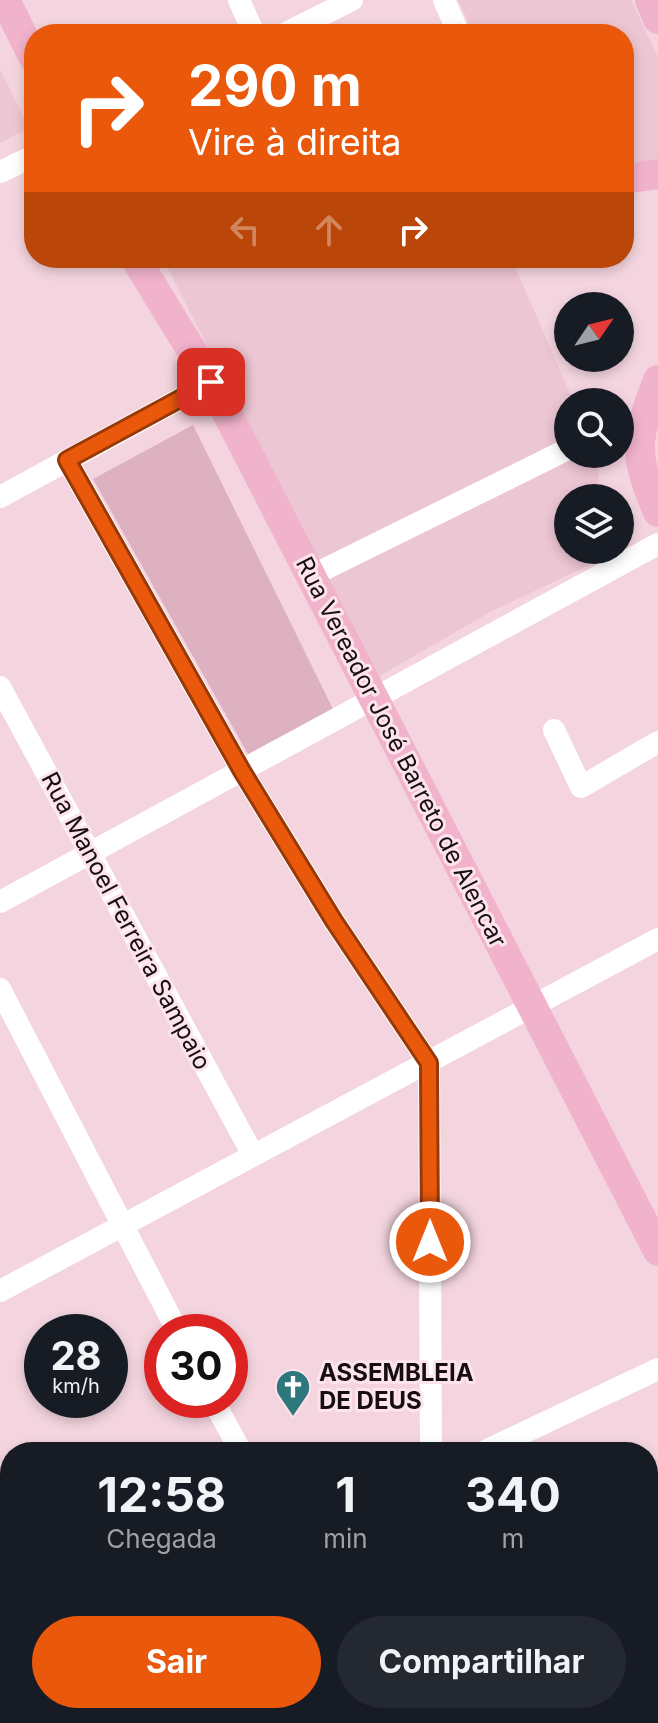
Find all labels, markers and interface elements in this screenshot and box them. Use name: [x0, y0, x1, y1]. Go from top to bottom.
text: 290 m: [188, 52, 362, 120]
icon: right: [56, 56, 160, 160]
text: Vire à direita: [188, 120, 402, 164]
icon: left: [223, 208, 267, 252]
icon: ahead: [307, 208, 351, 252]
icon: right: [391, 208, 435, 252]
north arrow: [554, 292, 634, 372]
map controls: [554, 292, 634, 564]
pin: [177, 348, 245, 416]
icon: arrive: [189, 360, 233, 404]
button: search: [554, 388, 634, 468]
button: layers: [554, 484, 634, 564]
street label: Rua Vereador José Barreto de Alencar: [290, 552, 513, 952]
street label: Rua Manoel Ferreira Sampaio: [35, 767, 217, 1075]
position arrow: [388, 1200, 472, 1284]
speed limit sign: 30: [144, 1314, 248, 1418]
text: 28: [50, 1331, 102, 1380]
place label: ASSEMBLEIA DE DEUS: [319, 1358, 474, 1415]
church icon: ASSEMBLEIA DE DEUS: [274, 1368, 312, 1418]
text: km/h: [52, 1374, 100, 1398]
text: 12:58: [97, 1465, 226, 1524]
text: 1: [335, 1465, 356, 1524]
text: 340: [465, 1465, 561, 1524]
text: Chegada: [106, 1523, 217, 1554]
text: min: [323, 1523, 368, 1554]
text: m: [501, 1523, 524, 1554]
button: Sair: [32, 1616, 321, 1708]
button: Compartilhar: [337, 1616, 626, 1708]

